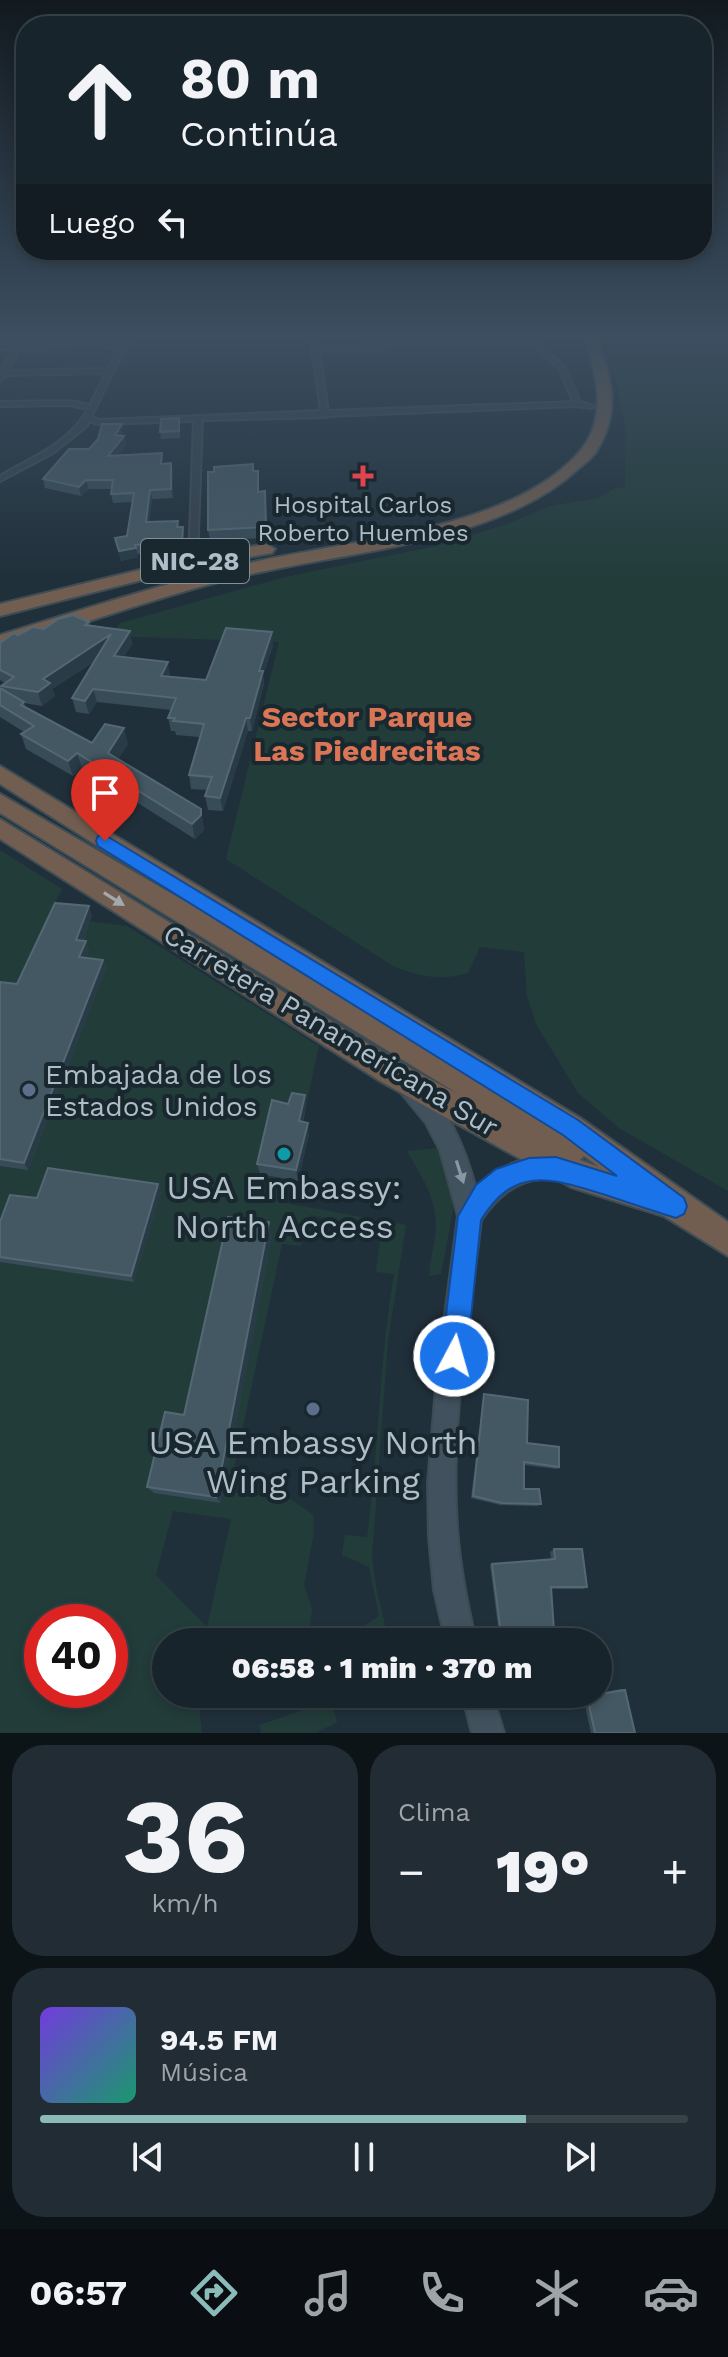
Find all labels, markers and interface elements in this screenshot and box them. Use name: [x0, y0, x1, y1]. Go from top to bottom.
text: 80 m: [180, 46, 320, 112]
icon: ahead: [48, 48, 152, 152]
text: Continúa: [180, 113, 338, 155]
icon: left: [151, 200, 195, 244]
text: Luego: [48, 205, 135, 240]
marker: Hospital Carlos Roberto Huembes: [352, 465, 374, 487]
place label: Hospital Carlos Roberto Huembes: [257, 491, 469, 547]
road number: NIC-28: [141, 539, 249, 583]
district label: Sector Parque Las Piedrecitas: [253, 699, 481, 768]
pin: [71, 759, 139, 841]
icon: arrive: [83, 771, 127, 815]
one-way arrow: [102, 891, 125, 906]
street label: Carretera Panamericana Sur: [157, 917, 504, 1144]
place label: Embajada de los Estados Unidos: [45, 1058, 272, 1123]
marker: Embajada de los Estados Unidos: [20, 1081, 38, 1099]
marker: USA Embassy: North Access: [275, 1145, 293, 1163]
one-way arrow: [454, 1160, 467, 1184]
place label: USA Embassy: North Access: [166, 1167, 402, 1246]
position arrow: [412, 1314, 496, 1398]
marker: USA Embassy North Wing Parking: [304, 1400, 322, 1418]
place label: USA Embassy North Wing Parking: [148, 1422, 478, 1501]
speed limit sign: 40: [24, 1604, 128, 1708]
text: 06:58 · 1 min · 370 m: [232, 1650, 532, 1685]
text: 36: [122, 1775, 248, 1897]
text: Clima: [398, 1797, 470, 1827]
text: 19°: [496, 1836, 590, 1907]
text: −: [398, 1846, 425, 1898]
text: +: [661, 1846, 688, 1898]
text: km/h: [152, 1888, 218, 1918]
text: 94.5 FM: [160, 2022, 278, 2057]
text: Música: [160, 2057, 248, 2087]
icon: previous: [126, 2135, 170, 2179]
icon: pause: [342, 2135, 386, 2179]
icon: next: [558, 2135, 602, 2179]
icon: directions: [186, 2265, 242, 2321]
icon: music: [300, 2265, 356, 2321]
icon: phone: [414, 2265, 470, 2321]
icon: climate: [529, 2265, 585, 2321]
icon: car: [643, 2265, 699, 2321]
text: 06:57: [29, 2272, 127, 2314]

